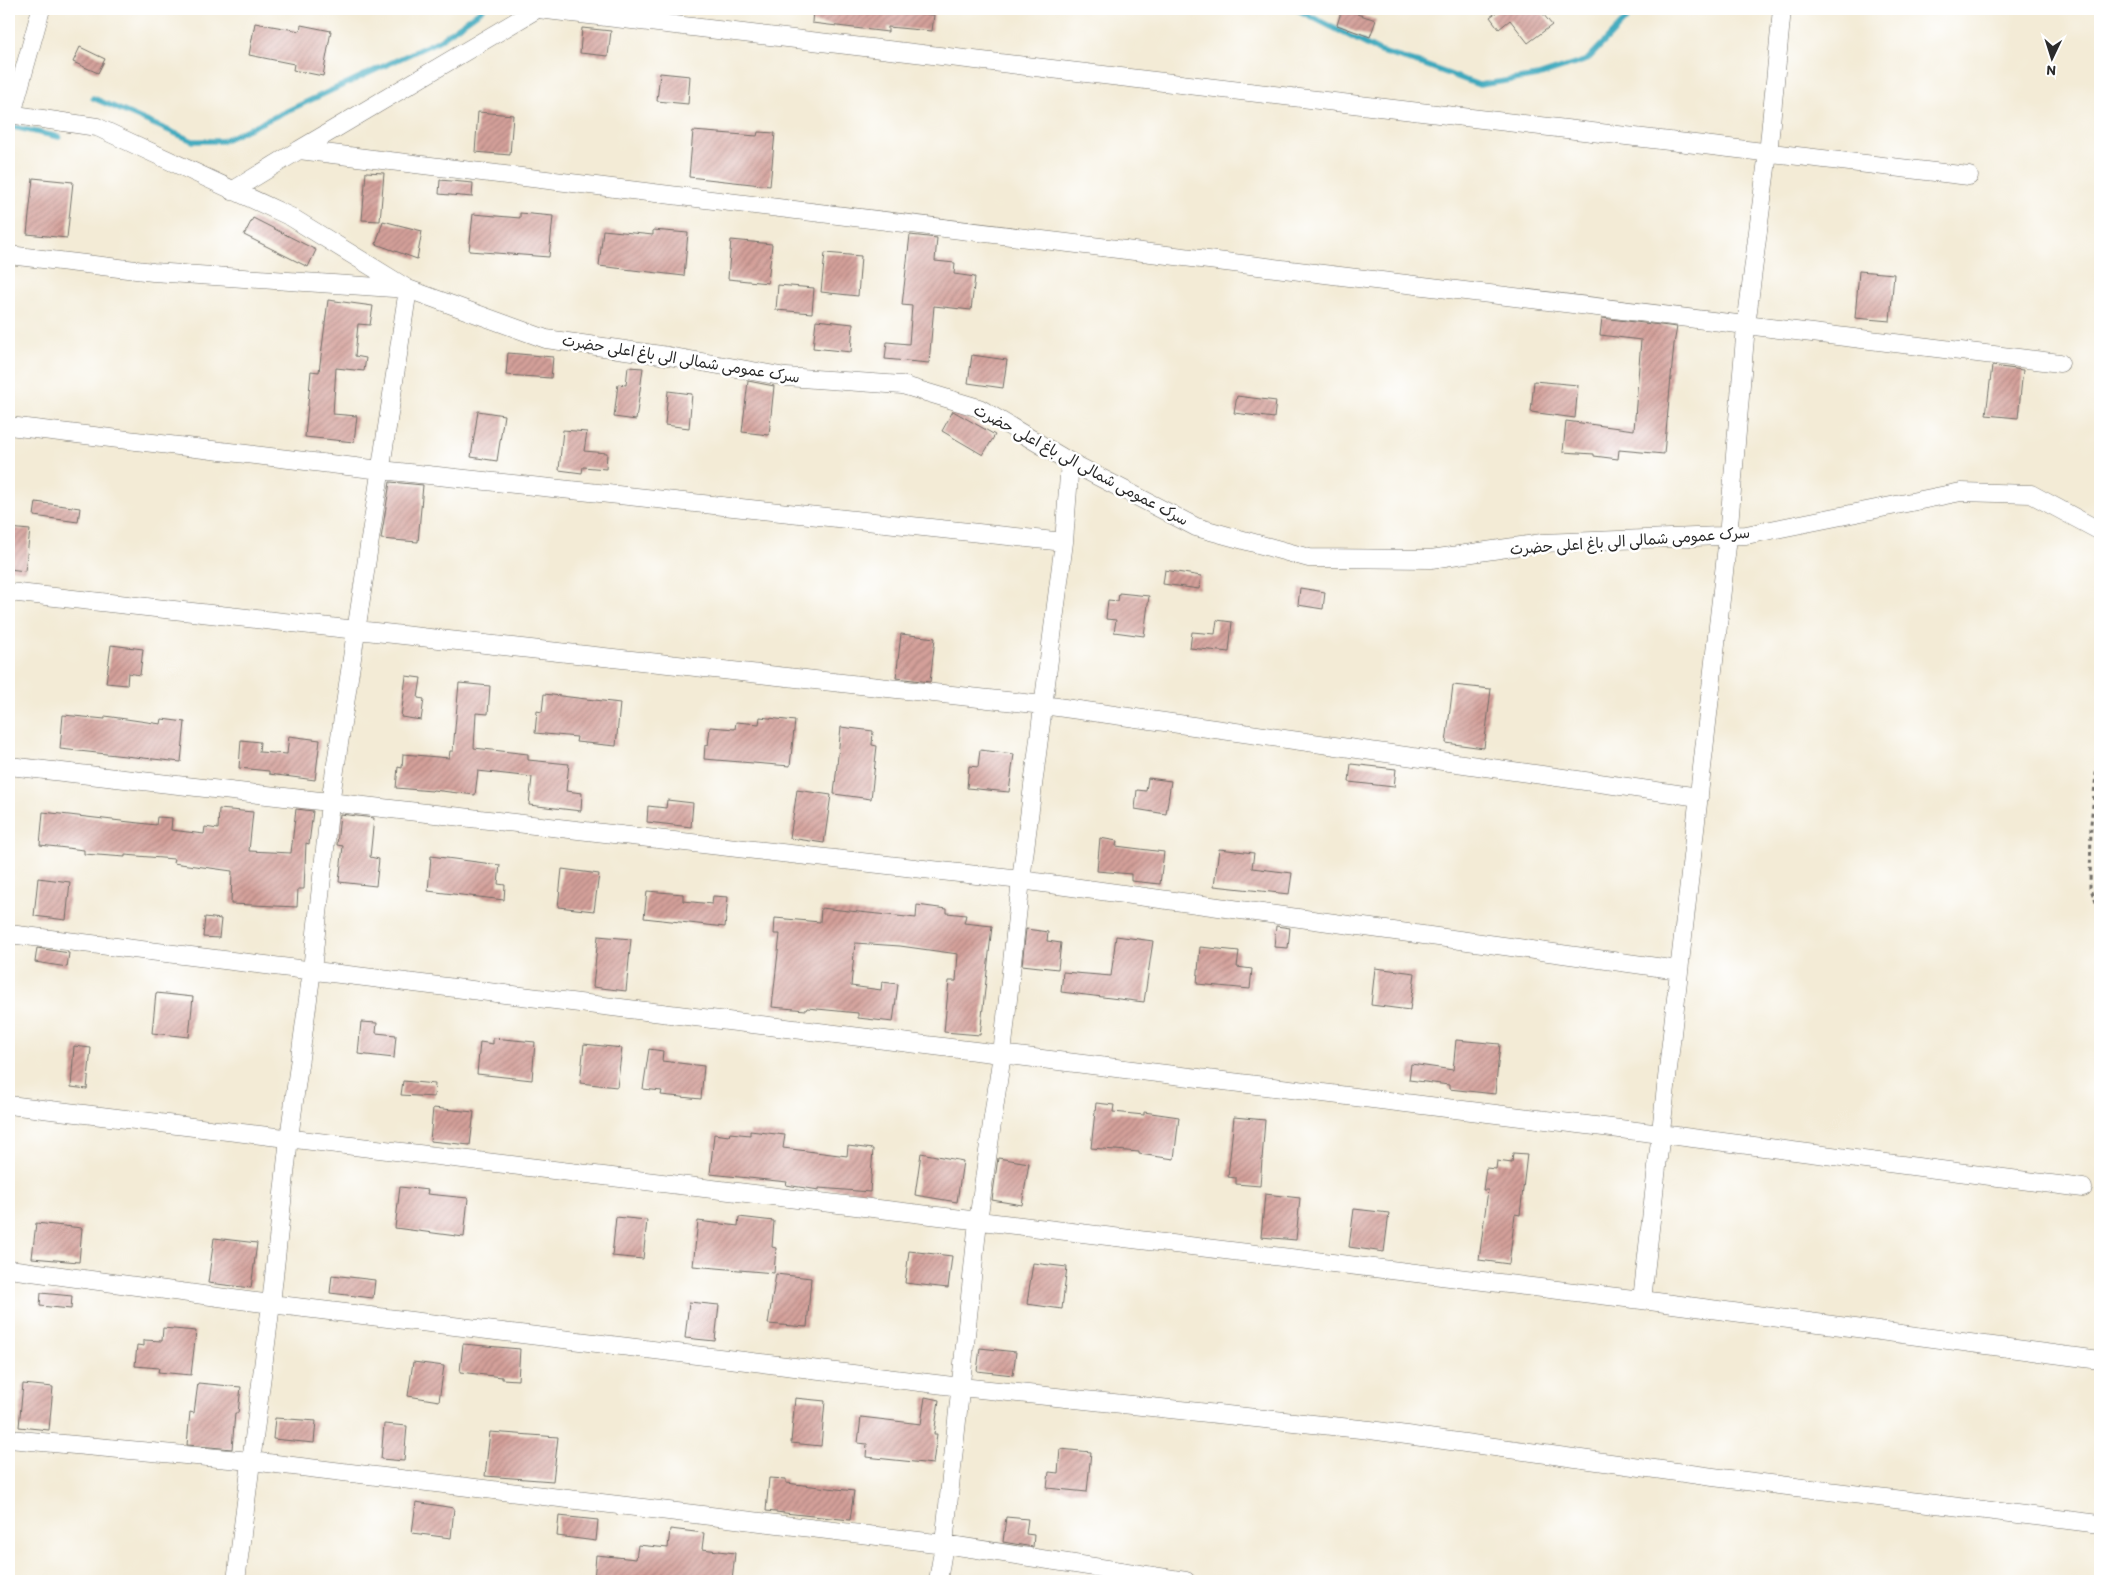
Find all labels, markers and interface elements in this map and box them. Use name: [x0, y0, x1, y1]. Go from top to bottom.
north arrow: [2026, 32, 2076, 82]
text: N: [2046, 62, 2056, 79]
street label: سرک عمومی شمالی الی باغ اعلی حضرت: [561, 331, 801, 388]
street label: سرک عمومی شمالی الی باغ اعلی حضرت: [970, 401, 1191, 530]
street label: سرک عمومی شمالی الی باغ اعلی حضرت: [1509, 524, 1751, 559]

